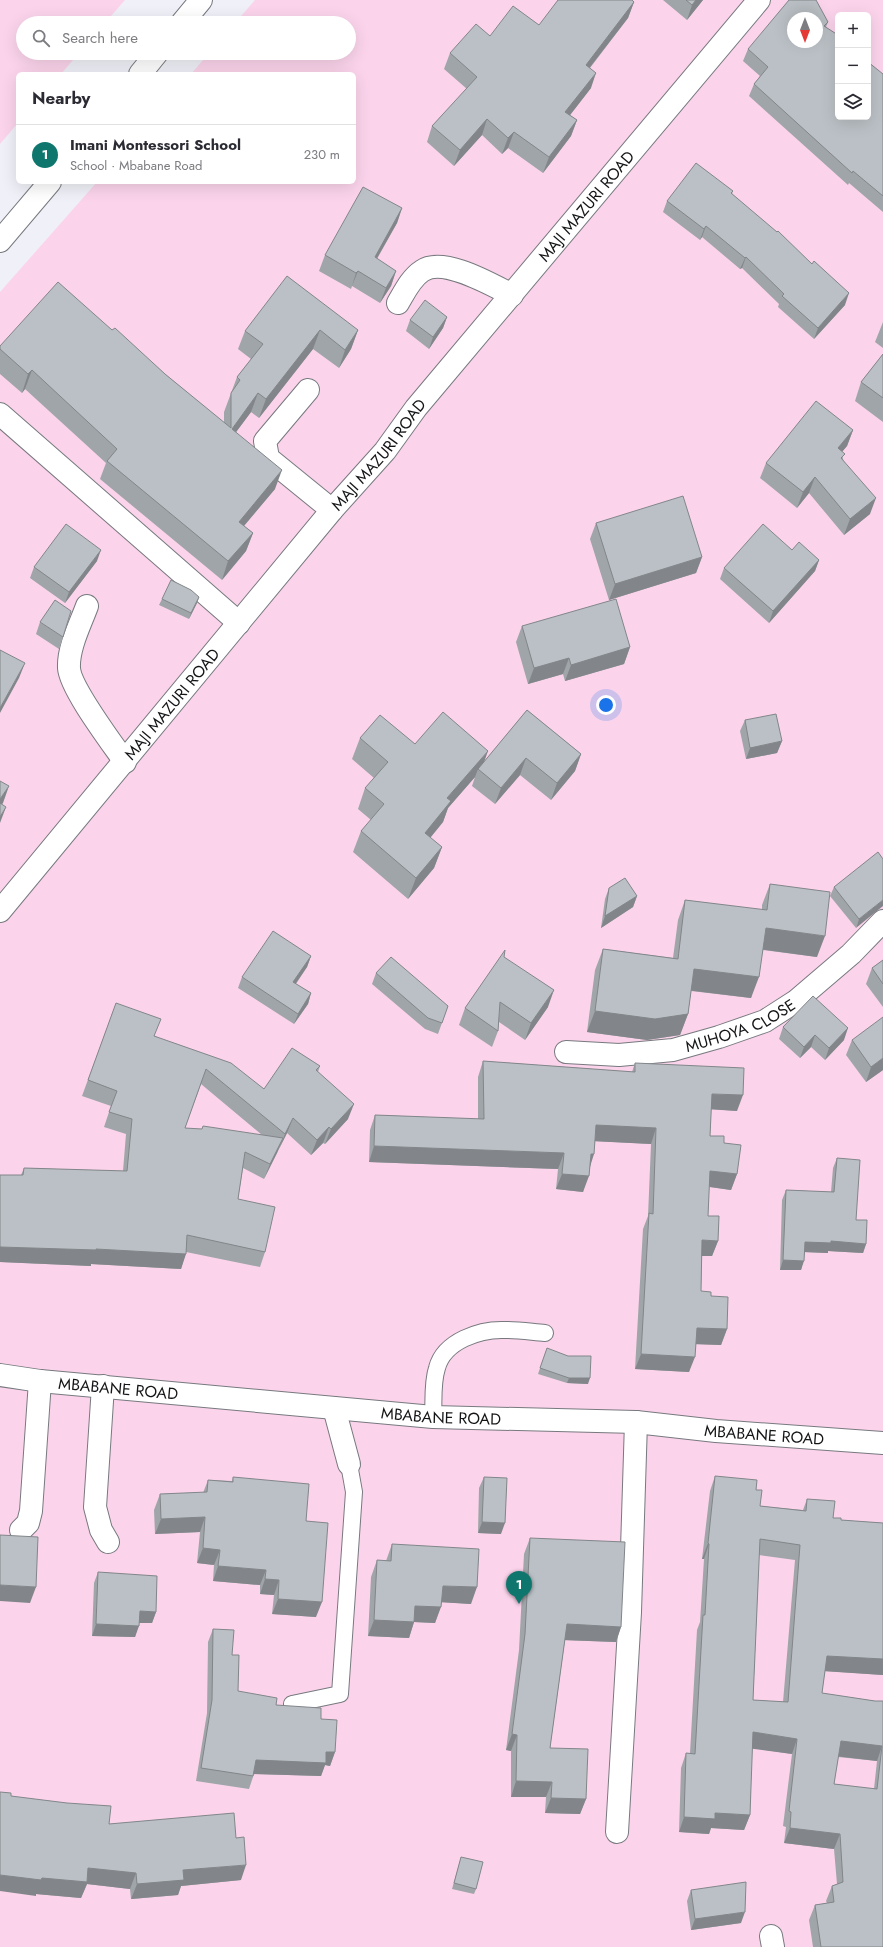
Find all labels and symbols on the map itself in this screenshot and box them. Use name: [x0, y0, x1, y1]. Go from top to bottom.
north arrow: [787, 12, 823, 48]
street label: MAJI MAZURI ROAD: [533, 145, 639, 266]
street label: MAJI MAZURI ROAD: [325, 393, 431, 515]
street label: MAJI MAZURI ROAD: [118, 643, 225, 765]
your location: [596, 695, 616, 715]
street label: MUHOYA CLOSE: [682, 993, 800, 1058]
street label: MBABANE ROAD: [57, 1371, 179, 1405]
street label: MBABANE ROAD: [380, 1401, 501, 1430]
street label: MBABANE ROAD: [703, 1418, 825, 1450]
pin: 1: [506, 1571, 532, 1604]

